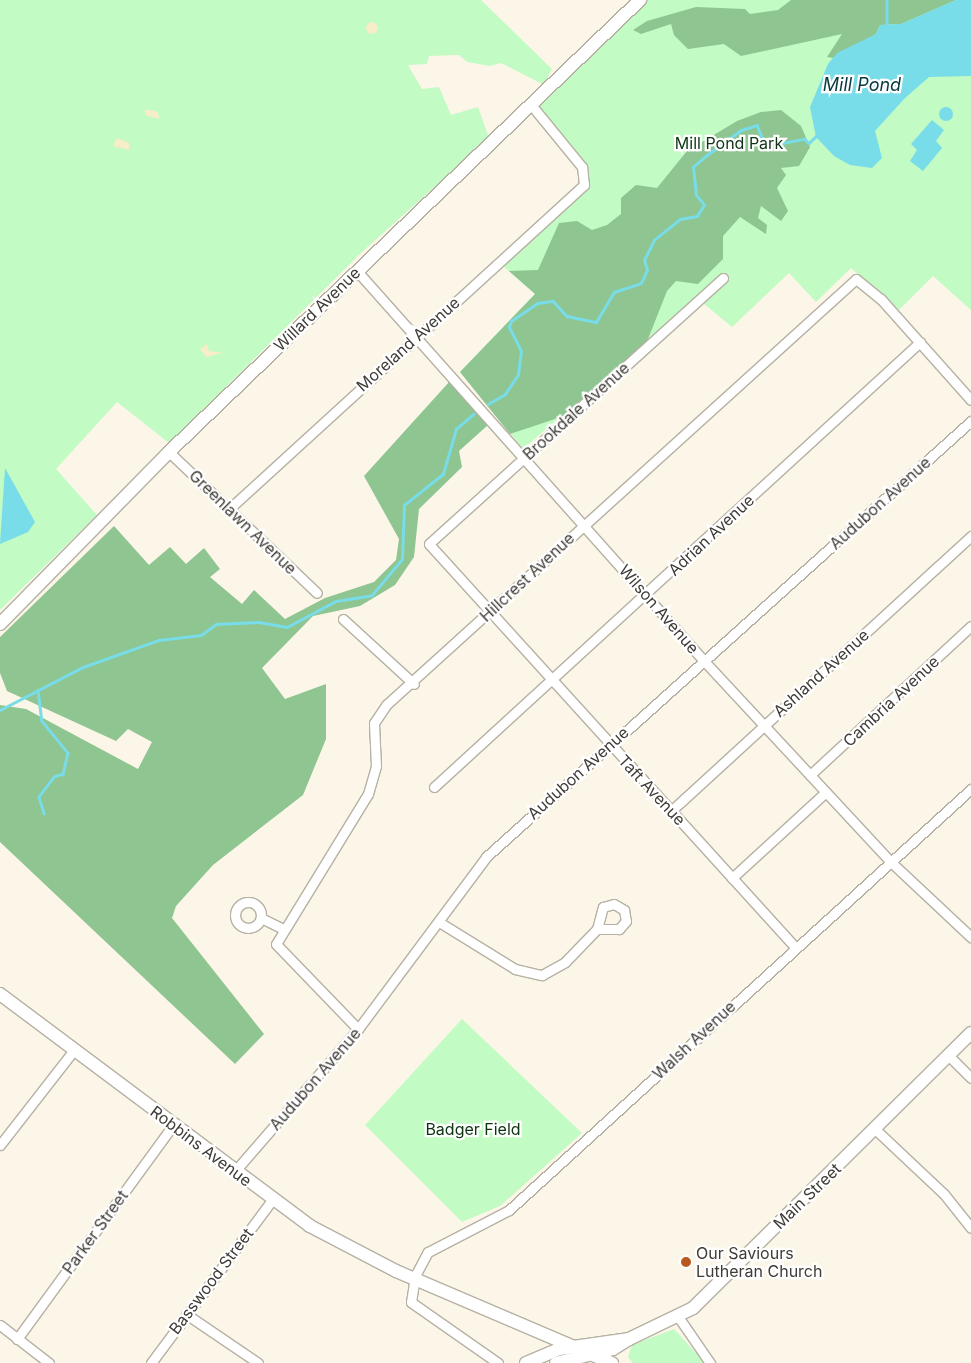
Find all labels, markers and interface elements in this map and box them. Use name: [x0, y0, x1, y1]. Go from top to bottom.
water label: Mill Pond: [823, 74, 901, 96]
park label: Mill Pond Park: [675, 133, 783, 153]
street label: Willard Avenue: [270, 263, 364, 355]
street label: Moreland Avenue: [353, 293, 463, 395]
street label: Brookdale Avenue: [519, 358, 633, 464]
street label: Audubon Avenue: [826, 453, 934, 553]
street label: Greenlawn Avenue: [185, 466, 301, 578]
street label: Adrian Avenue: [664, 490, 758, 580]
street label: Hillcrest Avenue: [476, 528, 578, 626]
street label: Wilson Avenue: [615, 561, 703, 657]
street label: Ashland Avenue: [769, 625, 873, 721]
street label: Cambria Avenue: [839, 652, 943, 750]
street label: Audubon Avenue: [524, 723, 632, 823]
street label: Taft Avenue: [614, 751, 690, 829]
street label: Walsh Avenue: [649, 997, 739, 1083]
street label: Audubon Avenue: [265, 1024, 365, 1134]
street label: Robbins Avenue: [147, 1102, 255, 1190]
park label: Badger Field: [425, 1119, 521, 1139]
street label: Main Street: [769, 1159, 845, 1233]
street label: Parker Street: [58, 1186, 132, 1278]
street label: Basswood Street: [165, 1224, 257, 1338]
place label: Our Saviours Lutheran Church: [696, 1243, 822, 1281]
marker: Our Saviours Lutheran Church: [680, 1256, 692, 1268]

